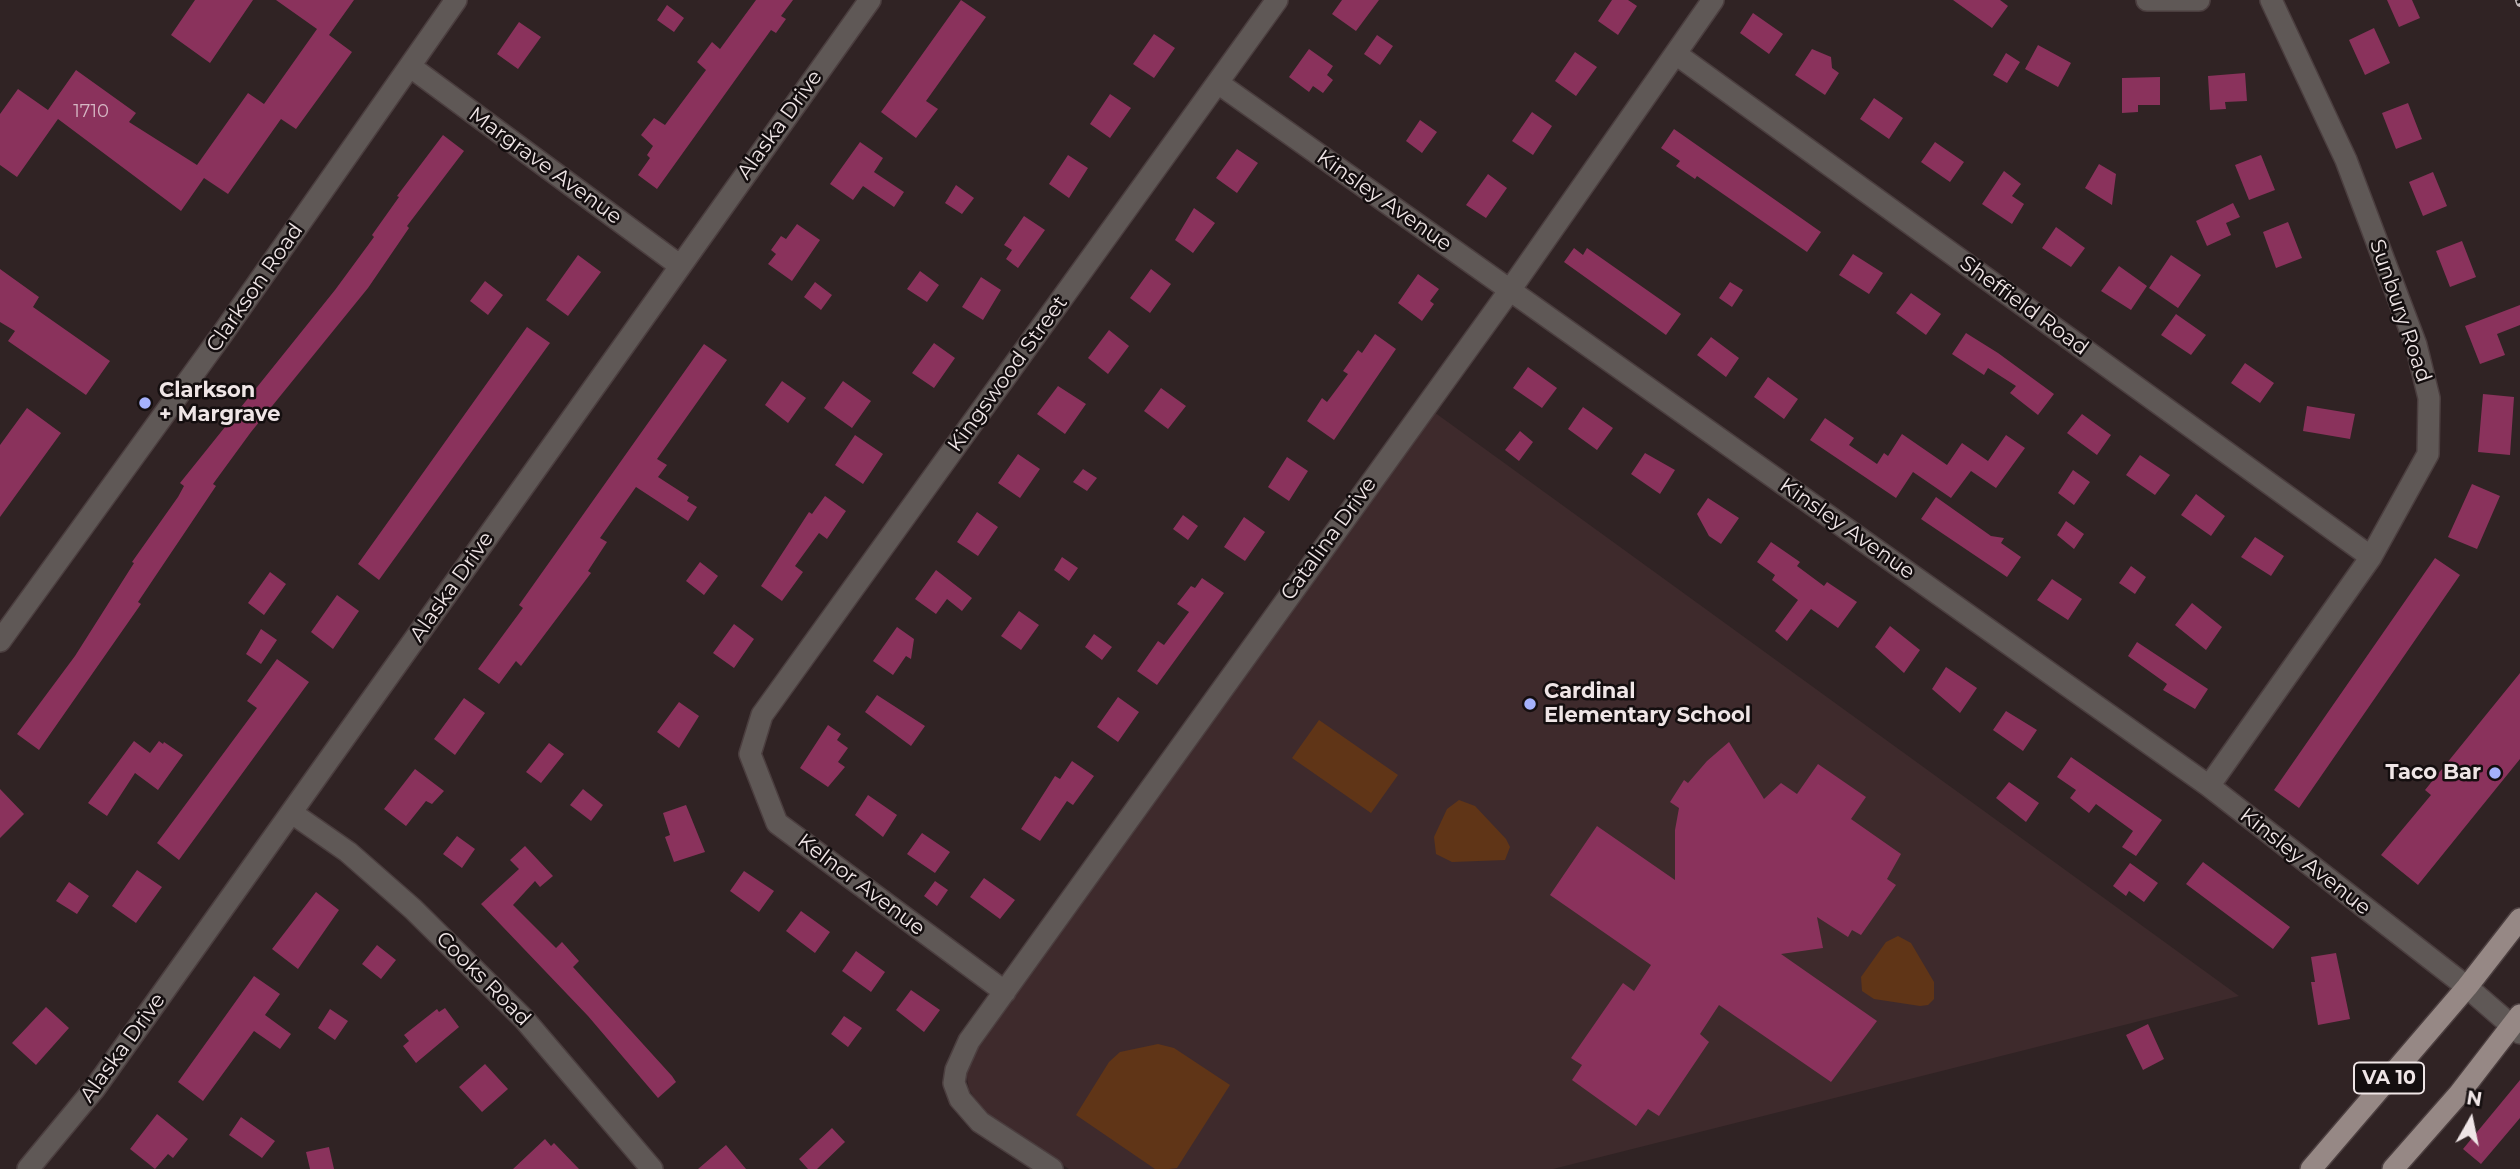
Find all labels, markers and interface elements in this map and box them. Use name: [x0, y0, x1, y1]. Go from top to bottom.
street label: Alaska Drive: [732, 66, 828, 184]
house number: 1710: [73, 101, 109, 123]
street label: Margrave Avenue: [463, 102, 627, 230]
street label: Kinsley Avenue: [1312, 145, 1456, 257]
street label: Clarkson Road: [201, 219, 309, 357]
street label: Sunbury Road: [2364, 236, 2436, 386]
street label: Sheffield Road: [1955, 251, 2093, 361]
street label: Kingswood Street: [943, 291, 1073, 457]
place label: Clarkson + Margrave: [159, 378, 281, 428]
marker: Clarkson + Margrave: [137, 395, 153, 411]
street label: Catalina Drive: [1276, 473, 1382, 605]
street label: Kinsley Avenue: [1775, 473, 1919, 585]
street label: Alaska Drive: [405, 527, 499, 647]
place label: Cardinal Elementary School: [1544, 679, 1751, 729]
marker: Cardinal Elementary School: [1522, 696, 1538, 712]
place label: Taco Bar: [2386, 760, 2481, 786]
marker: Taco Bar: [2487, 765, 2503, 781]
street label: Kinsley Avenue: [2234, 803, 2376, 921]
street label: Kelnor Avenue: [792, 829, 930, 941]
street label: Cooks Road: [430, 926, 536, 1032]
street label: Alaska Drive: [75, 989, 171, 1107]
road number: VA 10: [2354, 1062, 2424, 1094]
north arrow: [2436, 1085, 2506, 1155]
text: N: [2465, 1086, 2484, 1111]

